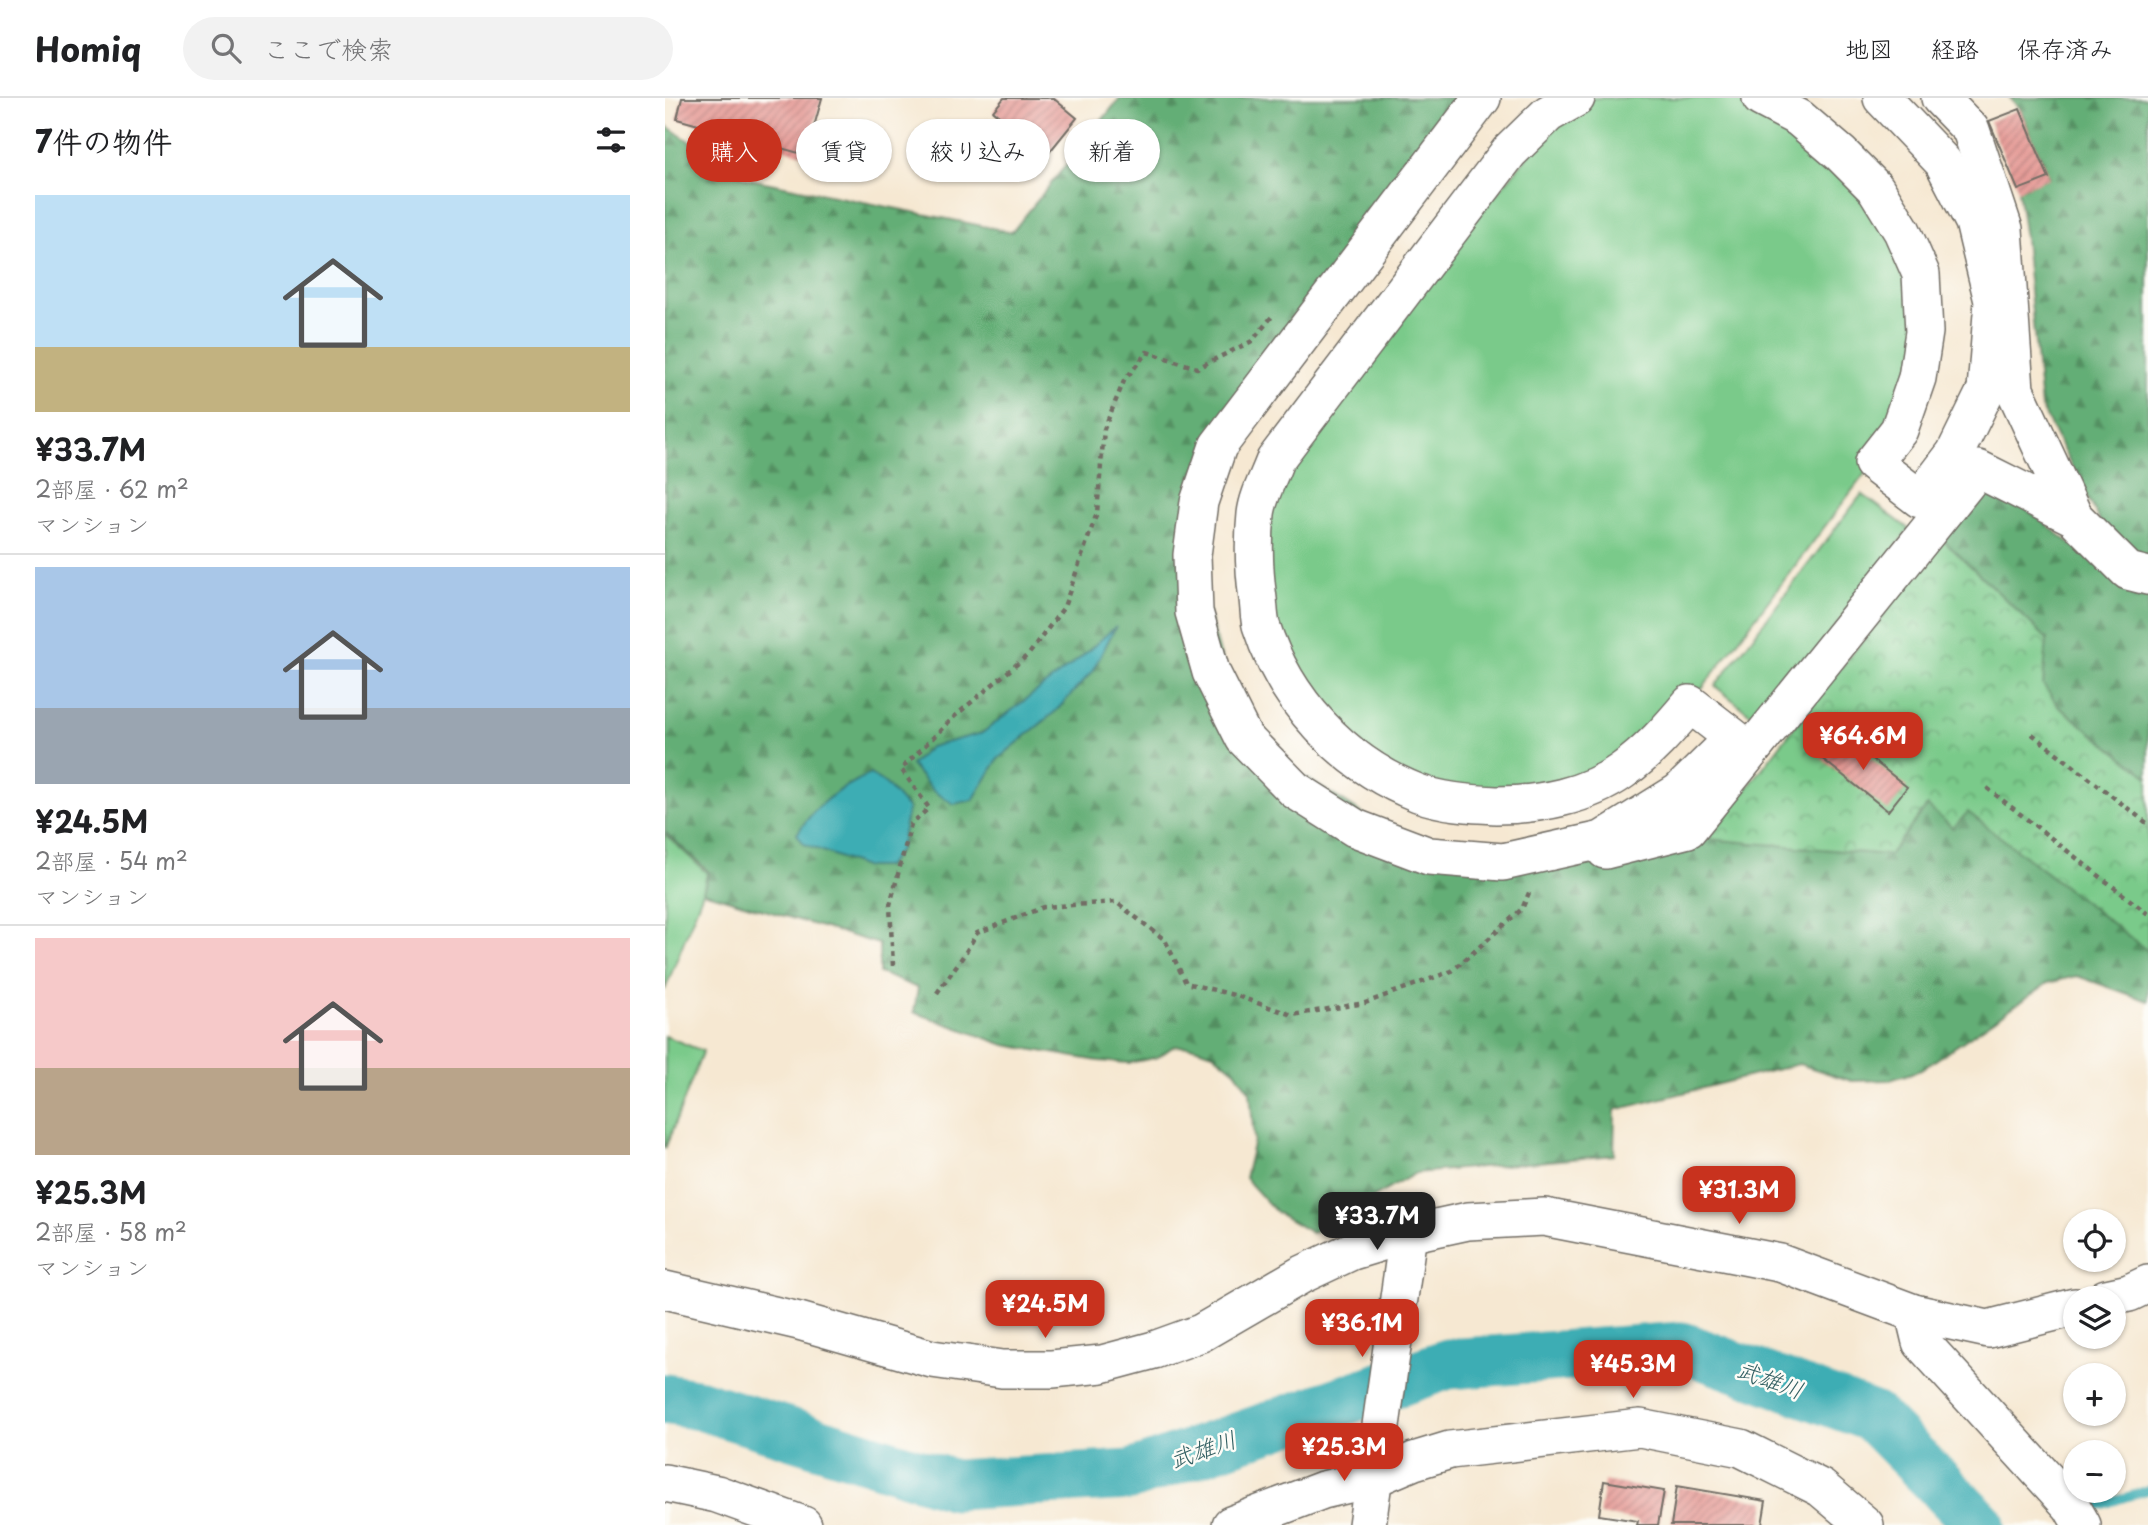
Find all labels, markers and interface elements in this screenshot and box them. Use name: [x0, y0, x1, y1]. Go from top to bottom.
search box: [183, 17, 673, 80]
text: Homiq: [35, 23, 141, 73]
icon: search: [207, 29, 245, 67]
text: ここで検索: [263, 29, 393, 68]
text: 地図: [1845, 30, 1893, 66]
text: 経路: [1931, 30, 1979, 66]
text: 保存済み: [2017, 30, 2113, 66]
text: 7件の物件: [35, 118, 172, 163]
chip: 購入: [686, 119, 782, 182]
chip: 賃貸: [796, 119, 892, 182]
chip: 絞り込み: [906, 119, 1050, 182]
chip: 新着: [1064, 119, 1160, 182]
icon: filters: [592, 121, 630, 159]
icon: home: [270, 240, 396, 366]
text: ¥33.7M: [35, 426, 146, 471]
text: 2部屋 · 62 m²: [35, 471, 189, 506]
text: マンション: [35, 506, 149, 541]
icon: home: [270, 612, 396, 738]
pin: ¥64.6M: [1806, 712, 1920, 772]
text: ¥64.6M: [1819, 717, 1907, 752]
text: ¥24.5M: [35, 798, 149, 843]
text: 2部屋 · 54 m²: [35, 843, 188, 878]
text: マンション: [35, 878, 149, 913]
icon: home: [270, 983, 396, 1109]
pin: ¥31.3M: [1682, 1166, 1796, 1226]
text: ¥25.3M: [35, 1169, 147, 1214]
text: ¥31.3M: [1698, 1171, 1780, 1206]
pin: ¥33.7M: [1320, 1192, 1434, 1252]
text: ¥33.7M: [1334, 1197, 1420, 1232]
map controls: [2063, 1209, 2126, 1503]
button: locate: [2063, 1209, 2126, 1272]
text: 2部屋 · 58 m²: [35, 1214, 187, 1249]
text: マンション: [35, 1249, 149, 1284]
pin: ¥24.5M: [988, 1280, 1102, 1340]
text: ¥24.5M: [1001, 1285, 1089, 1320]
button: layers: [2063, 1286, 2126, 1349]
pin: ¥36.1M: [1305, 1300, 1419, 1359]
text: ¥36.1M: [1321, 1304, 1403, 1339]
pin: ¥45.3M: [1576, 1340, 1690, 1400]
text: ¥45.3M: [1590, 1345, 1676, 1380]
water label: 武雄川: [1732, 1350, 1809, 1407]
button: +: [2063, 1363, 2126, 1426]
water label: 武雄川: [1164, 1421, 1241, 1476]
pin: ¥25.3M: [1287, 1424, 1401, 1483]
text: ¥25.3M: [1301, 1428, 1387, 1463]
button: −: [2063, 1440, 2126, 1503]

